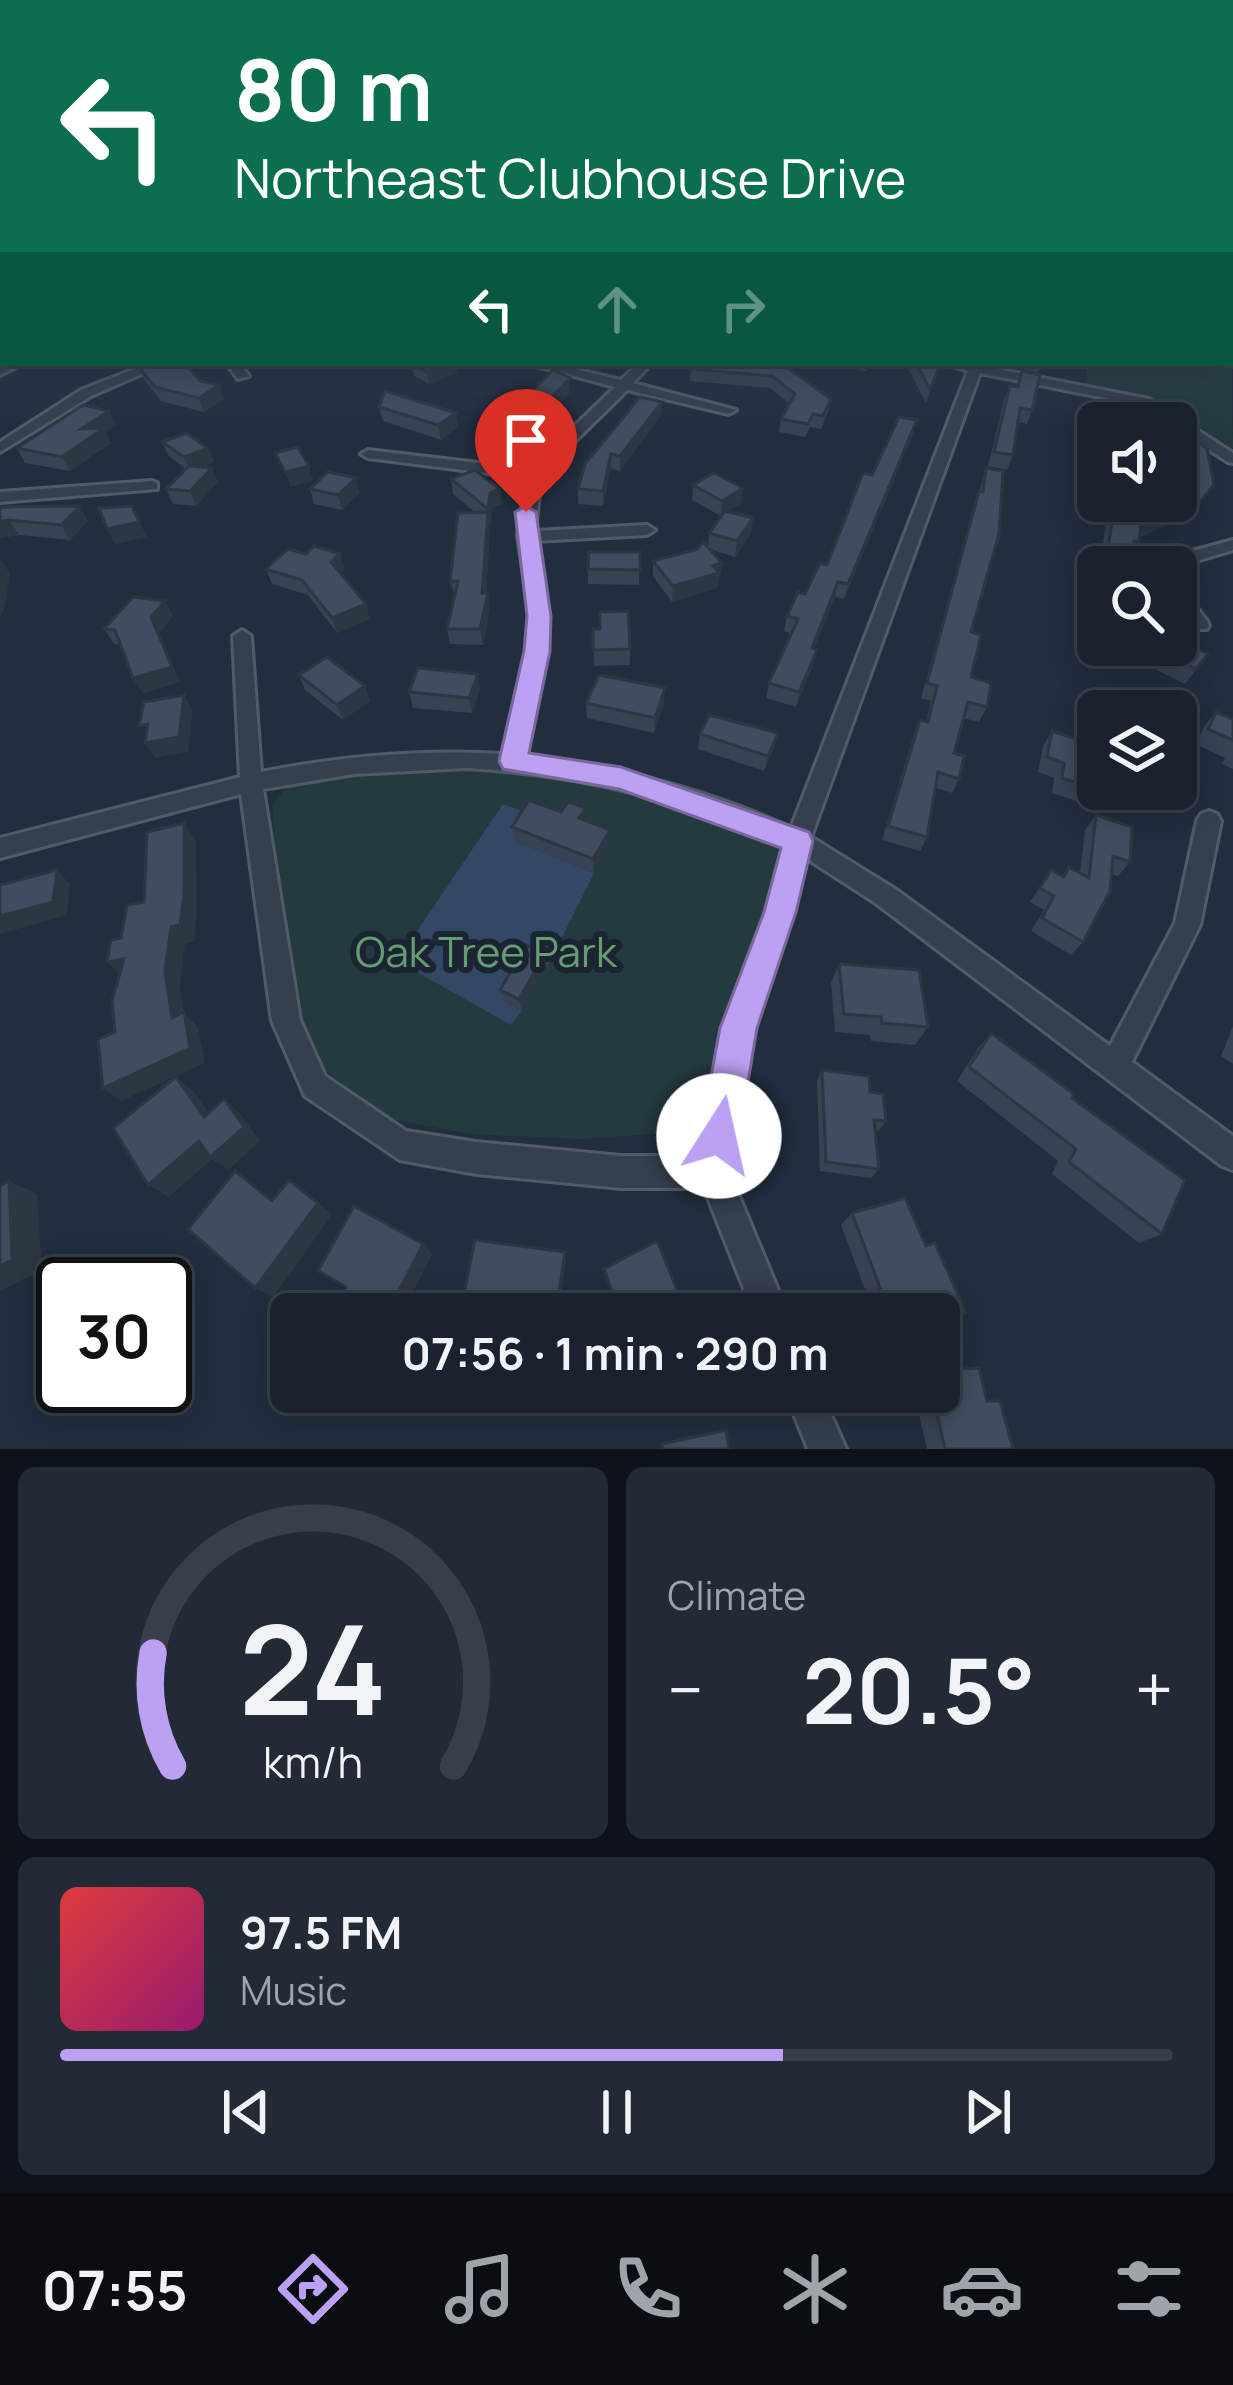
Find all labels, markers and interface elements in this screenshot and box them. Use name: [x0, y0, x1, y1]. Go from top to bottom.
text: 80 m: [234, 31, 433, 146]
icon: left: [36, 48, 192, 204]
text: Northeast Clubhouse Drive: [234, 140, 906, 214]
icon: left: [458, 276, 524, 342]
icon: ahead: [584, 276, 650, 342]
icon: right: [710, 276, 776, 342]
pin: [475, 389, 577, 512]
map controls: [1077, 402, 1197, 810]
button: sound: [1077, 402, 1197, 522]
icon: arrive: [493, 407, 559, 473]
button: search: [1077, 546, 1197, 666]
button: layers: [1077, 690, 1197, 810]
park label: Oak Tree Park: [355, 922, 618, 980]
position arrow: [656, 1073, 782, 1199]
speed limit sign: 30: [36, 1257, 192, 1413]
text: 07:56 · 1 min · 290 m: [401, 1322, 829, 1384]
text: Climate: [668, 1568, 806, 1622]
text: 24: [239, 1582, 387, 1752]
text: 20.5°: [802, 1628, 1036, 1751]
text: −: [668, 1644, 703, 1734]
text: +: [1135, 1644, 1173, 1734]
text: km/h: [263, 1732, 363, 1791]
text: 97.5 FM: [240, 1901, 402, 1963]
text: Music: [240, 1963, 347, 2017]
icon: previous: [213, 2079, 279, 2145]
icon: pause: [584, 2079, 650, 2145]
icon: next: [955, 2079, 1021, 2145]
icon: directions: [271, 2247, 355, 2331]
icon: music: [438, 2247, 522, 2331]
icon: phone: [606, 2247, 690, 2331]
icon: climate: [773, 2247, 857, 2331]
icon: car: [940, 2247, 1024, 2331]
icon: filters: [1107, 2247, 1191, 2331]
text: 07:55: [42, 2252, 188, 2326]

